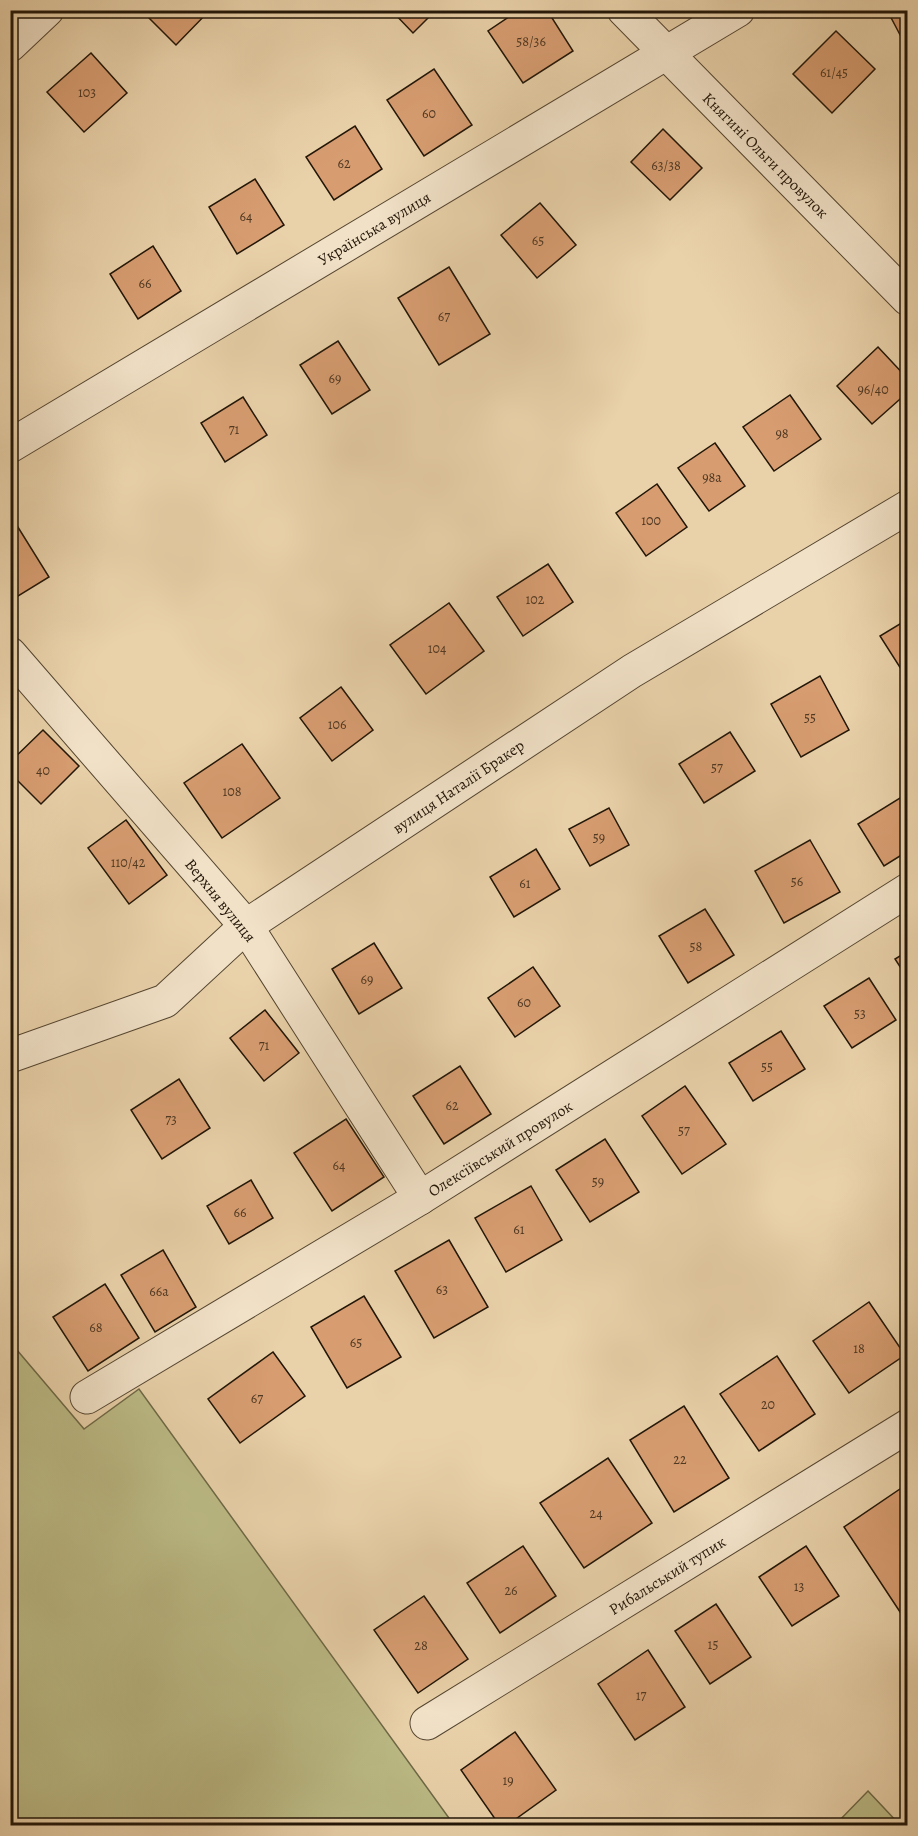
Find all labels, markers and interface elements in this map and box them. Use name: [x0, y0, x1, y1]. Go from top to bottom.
house number: 58/36: [516, 32, 546, 51]
house number: 61/45: [820, 63, 848, 82]
house number: 103: [78, 83, 96, 102]
street label: Княгині Ольги провулок: [697, 88, 833, 224]
house number: 60: [422, 104, 436, 123]
house number: 62: [337, 154, 351, 173]
house number: 63/38: [651, 156, 681, 175]
street label: Українська вулиця: [314, 186, 435, 271]
house number: 64: [240, 207, 252, 226]
house number: 65: [532, 231, 544, 250]
house number: 66: [139, 274, 151, 293]
house number: 67: [438, 307, 450, 326]
house number: 69: [329, 369, 341, 388]
house number: 96/40: [857, 380, 889, 399]
house number: 71: [229, 420, 240, 439]
house number: 98: [775, 424, 789, 443]
house number: 98а: [702, 468, 722, 487]
house number: 100: [641, 511, 661, 530]
house number: 102: [526, 590, 545, 609]
house number: 104: [428, 639, 446, 658]
house number: 55: [804, 708, 816, 727]
house number: 106: [328, 715, 346, 734]
street label: вулиця Наталії Бракер: [388, 734, 529, 839]
house number: 57: [711, 758, 723, 777]
house number: 40: [36, 761, 50, 780]
house number: 108: [222, 782, 242, 801]
house number: 59: [593, 828, 605, 847]
house number: 110/42: [111, 853, 146, 872]
street label: Верхня вулиця: [180, 854, 261, 947]
house number: 56: [791, 872, 803, 891]
house number: 61: [519, 874, 531, 893]
house number: 58: [690, 937, 703, 956]
house number: 69: [361, 970, 373, 989]
house number: 60: [517, 993, 531, 1012]
house number: 53: [854, 1004, 866, 1023]
house number: 71: [259, 1036, 270, 1055]
house number: 55: [761, 1057, 773, 1076]
street label: Олексіївський провулок: [424, 1095, 577, 1202]
house number: 62: [445, 1096, 459, 1115]
house number: 73: [165, 1110, 177, 1129]
house number: 57: [678, 1121, 690, 1140]
house number: 64: [333, 1156, 345, 1175]
house number: 59: [592, 1172, 604, 1191]
house number: 66: [234, 1203, 246, 1222]
house number: 61: [513, 1220, 525, 1239]
house number: 63: [436, 1280, 448, 1299]
house number: 66а: [149, 1282, 169, 1301]
house number: 68: [89, 1318, 103, 1337]
house number: 65: [350, 1333, 362, 1352]
house number: 18: [853, 1339, 865, 1358]
house number: 67: [251, 1389, 263, 1408]
house number: 20: [761, 1395, 775, 1414]
house number: 22: [673, 1450, 687, 1469]
house number: 24: [590, 1504, 603, 1523]
street label: Рибальський тупик: [605, 1531, 730, 1621]
house number: 13: [794, 1577, 804, 1596]
house number: 26: [504, 1581, 518, 1600]
house number: 15: [708, 1635, 718, 1654]
house number: 28: [414, 1636, 428, 1655]
house number: 17: [636, 1686, 646, 1705]
house number: 19: [502, 1771, 514, 1790]

